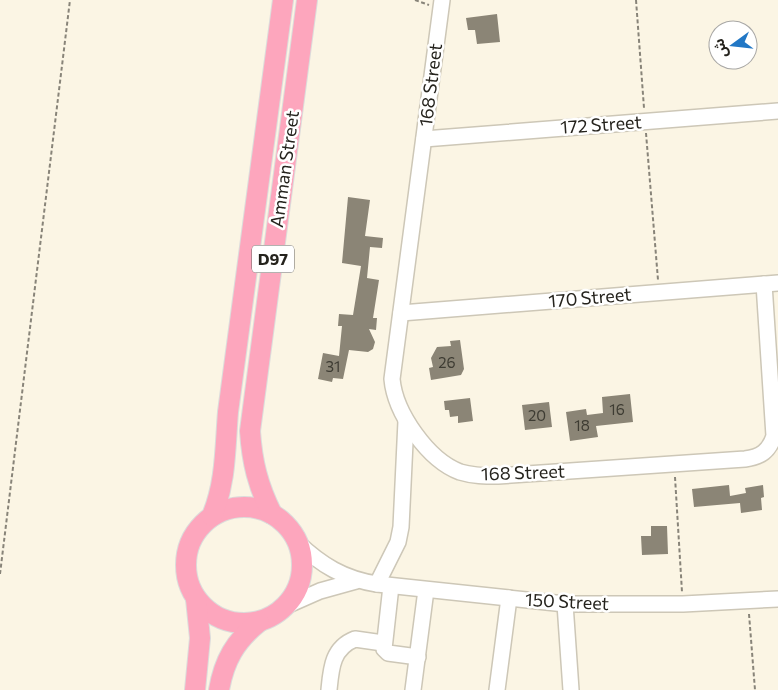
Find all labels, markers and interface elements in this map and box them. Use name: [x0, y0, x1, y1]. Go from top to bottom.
north arrow: [708, 20, 758, 70]
text: ش: [709, 37, 731, 60]
street label: 168 Street: [414, 42, 446, 128]
street label: Amman Street: [265, 109, 303, 229]
street label: 172 Street: [560, 110, 642, 138]
road number: D97: [252, 245, 294, 272]
street label: 170 Street: [547, 282, 632, 312]
house number: 26: [438, 353, 456, 371]
house number: 31: [326, 357, 340, 375]
house number: 16: [609, 400, 625, 418]
house number: 20: [528, 406, 546, 424]
house number: 18: [574, 416, 590, 434]
street label: 168 Street: [481, 460, 565, 484]
street label: 150 Street: [524, 588, 610, 614]

